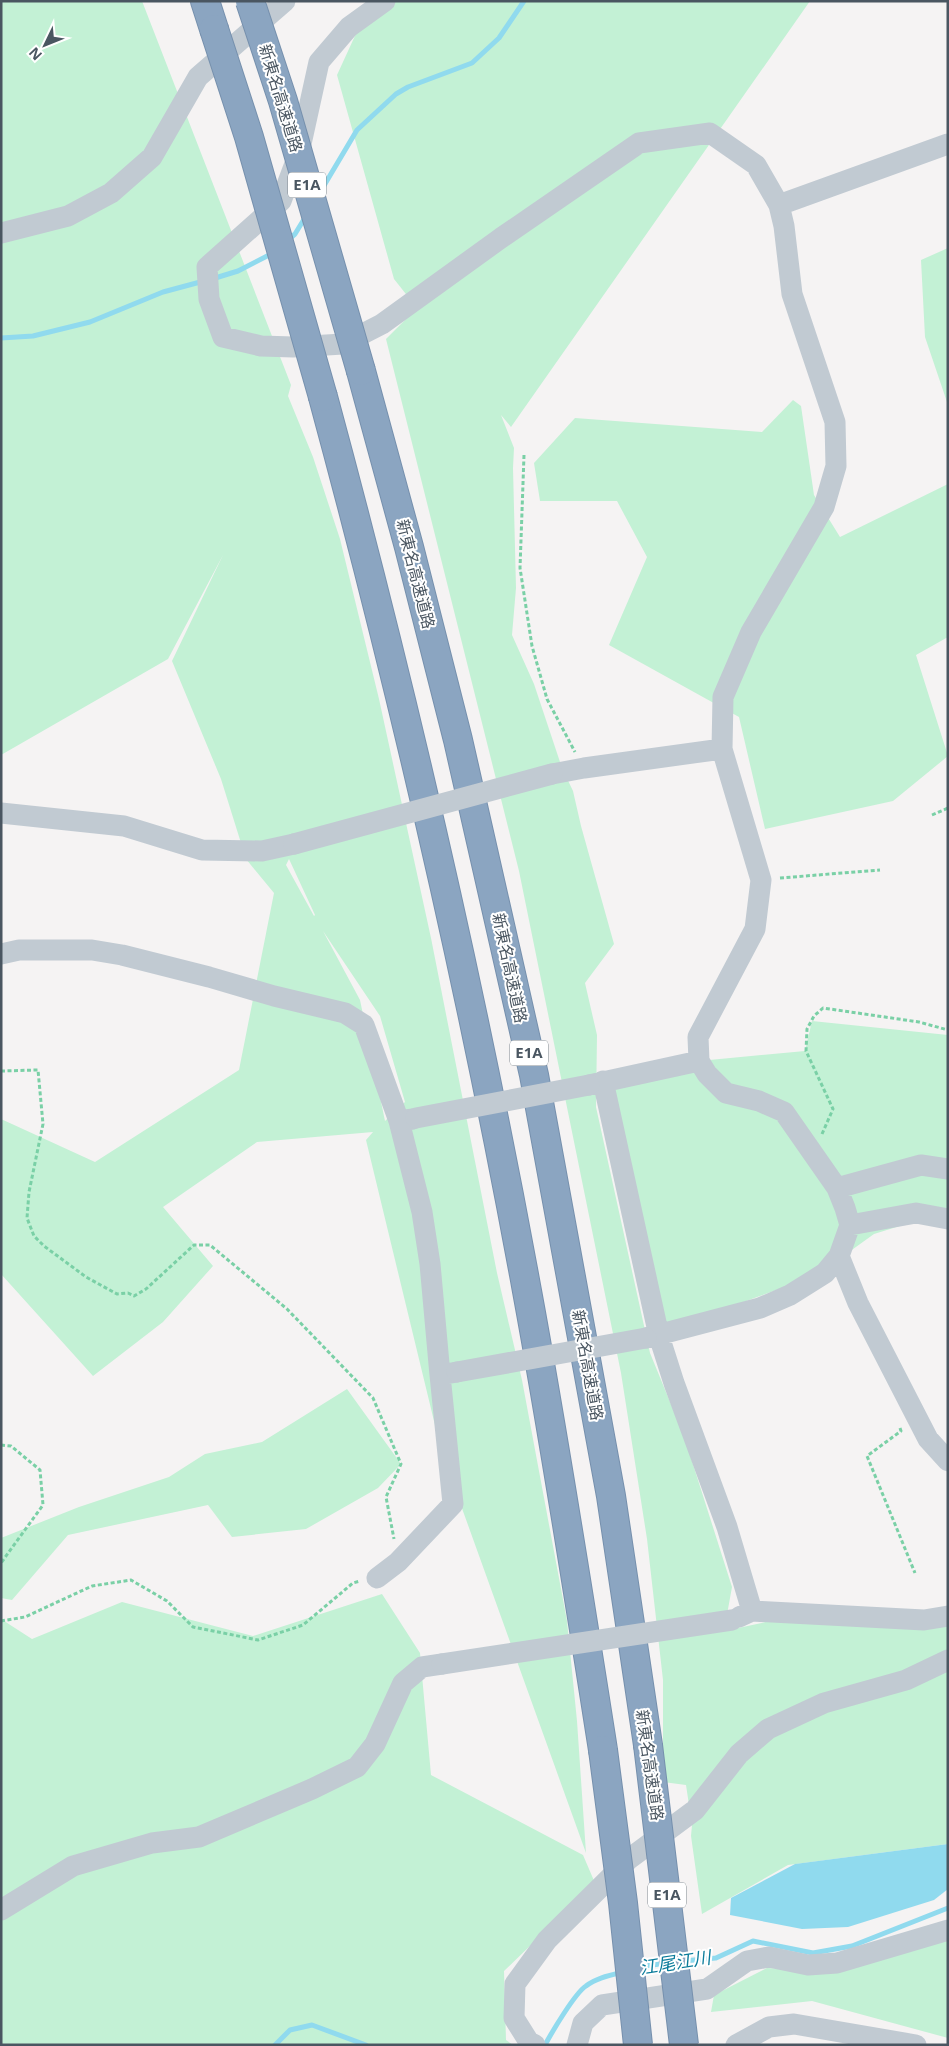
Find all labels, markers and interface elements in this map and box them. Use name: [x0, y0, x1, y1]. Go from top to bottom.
north arrow: [20, 20, 70, 70]
street label: 新東名高速道路: [254, 41, 308, 155]
text: N: [24, 44, 46, 65]
road number: E1A: [288, 172, 326, 198]
street label: 新東名高速道路: [392, 517, 440, 631]
street label: 新東名高速道路: [488, 911, 532, 1025]
road number: E1A: [510, 1040, 548, 1066]
street label: 新東名高速道路: [567, 1308, 609, 1422]
street label: 新東名高速道路: [631, 1708, 669, 1822]
road number: E1A: [648, 1882, 686, 1908]
water label: 江尾江川: [637, 1944, 714, 1979]

